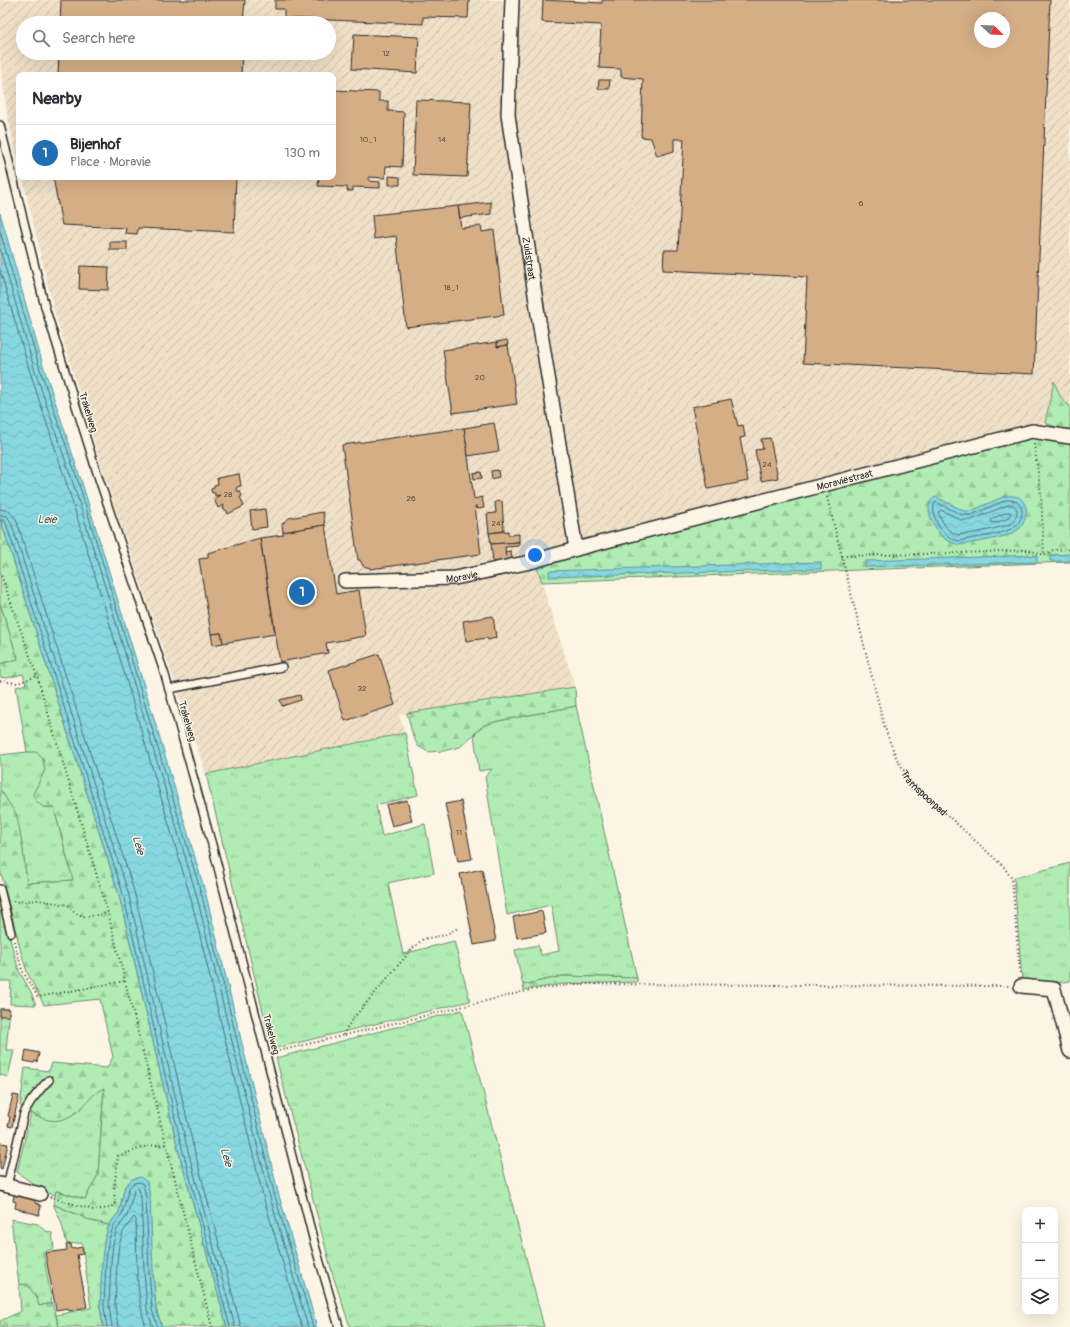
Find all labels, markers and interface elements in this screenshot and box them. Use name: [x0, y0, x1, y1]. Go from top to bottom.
north arrow: [974, 12, 1010, 48]
search box: [16, 16, 336, 60]
icon: search: [30, 27, 52, 49]
text: Search here: [62, 29, 135, 48]
house number: 12: [382, 49, 390, 58]
text: Nearby: [32, 88, 81, 109]
text: Bijenhof: [70, 135, 122, 154]
house number: 10_1: [360, 135, 376, 144]
house number: 14: [438, 135, 446, 144]
text: 1: [42, 145, 48, 161]
text: 130 m: [284, 145, 320, 161]
text: Place · Moravie: [70, 154, 151, 170]
house number: 6: [859, 199, 864, 208]
street label: Zuidstraat: [519, 236, 538, 282]
house number: 18_1: [443, 283, 459, 292]
house number: 20: [475, 373, 486, 382]
street label: Trakelweg: [76, 391, 100, 434]
house number: 24: [762, 460, 772, 469]
street label: Moraviëstraat: [815, 467, 875, 493]
house number: 28: [224, 490, 232, 499]
house number: 26: [406, 494, 416, 503]
water label: Leie: [37, 513, 58, 526]
house number: 24: [491, 519, 501, 528]
your location: [525, 545, 545, 565]
street label: Moravie: [446, 568, 479, 585]
pin: 1: [289, 577, 315, 607]
house number: 32: [358, 684, 367, 693]
street label: Trakelweg: [176, 700, 199, 743]
street label: Tramspoorpad: [898, 768, 949, 819]
house number: 11: [456, 828, 462, 837]
water label: Leie: [130, 834, 148, 858]
street label: Trakelweg: [260, 1013, 282, 1056]
water label: Leie: [218, 1146, 236, 1170]
map controls: [1022, 1207, 1058, 1315]
button: +: [1022, 1207, 1058, 1243]
button: −: [1022, 1243, 1058, 1279]
button: layers: [1022, 1279, 1058, 1315]

